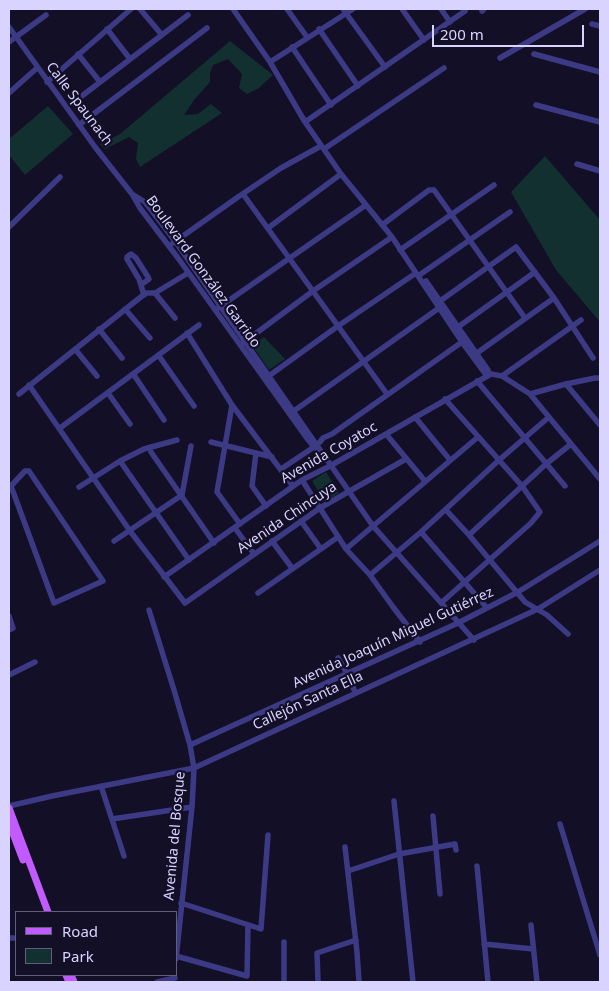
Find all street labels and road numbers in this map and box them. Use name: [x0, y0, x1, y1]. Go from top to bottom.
street label: Calle Spaunach: [42, 59, 116, 149]
street label: Boulevard González Garrido: [142, 193, 264, 351]
street label: Avenida Coyatoc: [278, 419, 380, 487]
street label: Avenida Chincuya: [234, 478, 340, 558]
street label: Avenida Joaquín Miguel Gutiérrez: [290, 584, 496, 692]
street label: Callejón Santa Ella: [250, 668, 366, 734]
street label: Avenida del Bosque: [161, 771, 189, 901]

